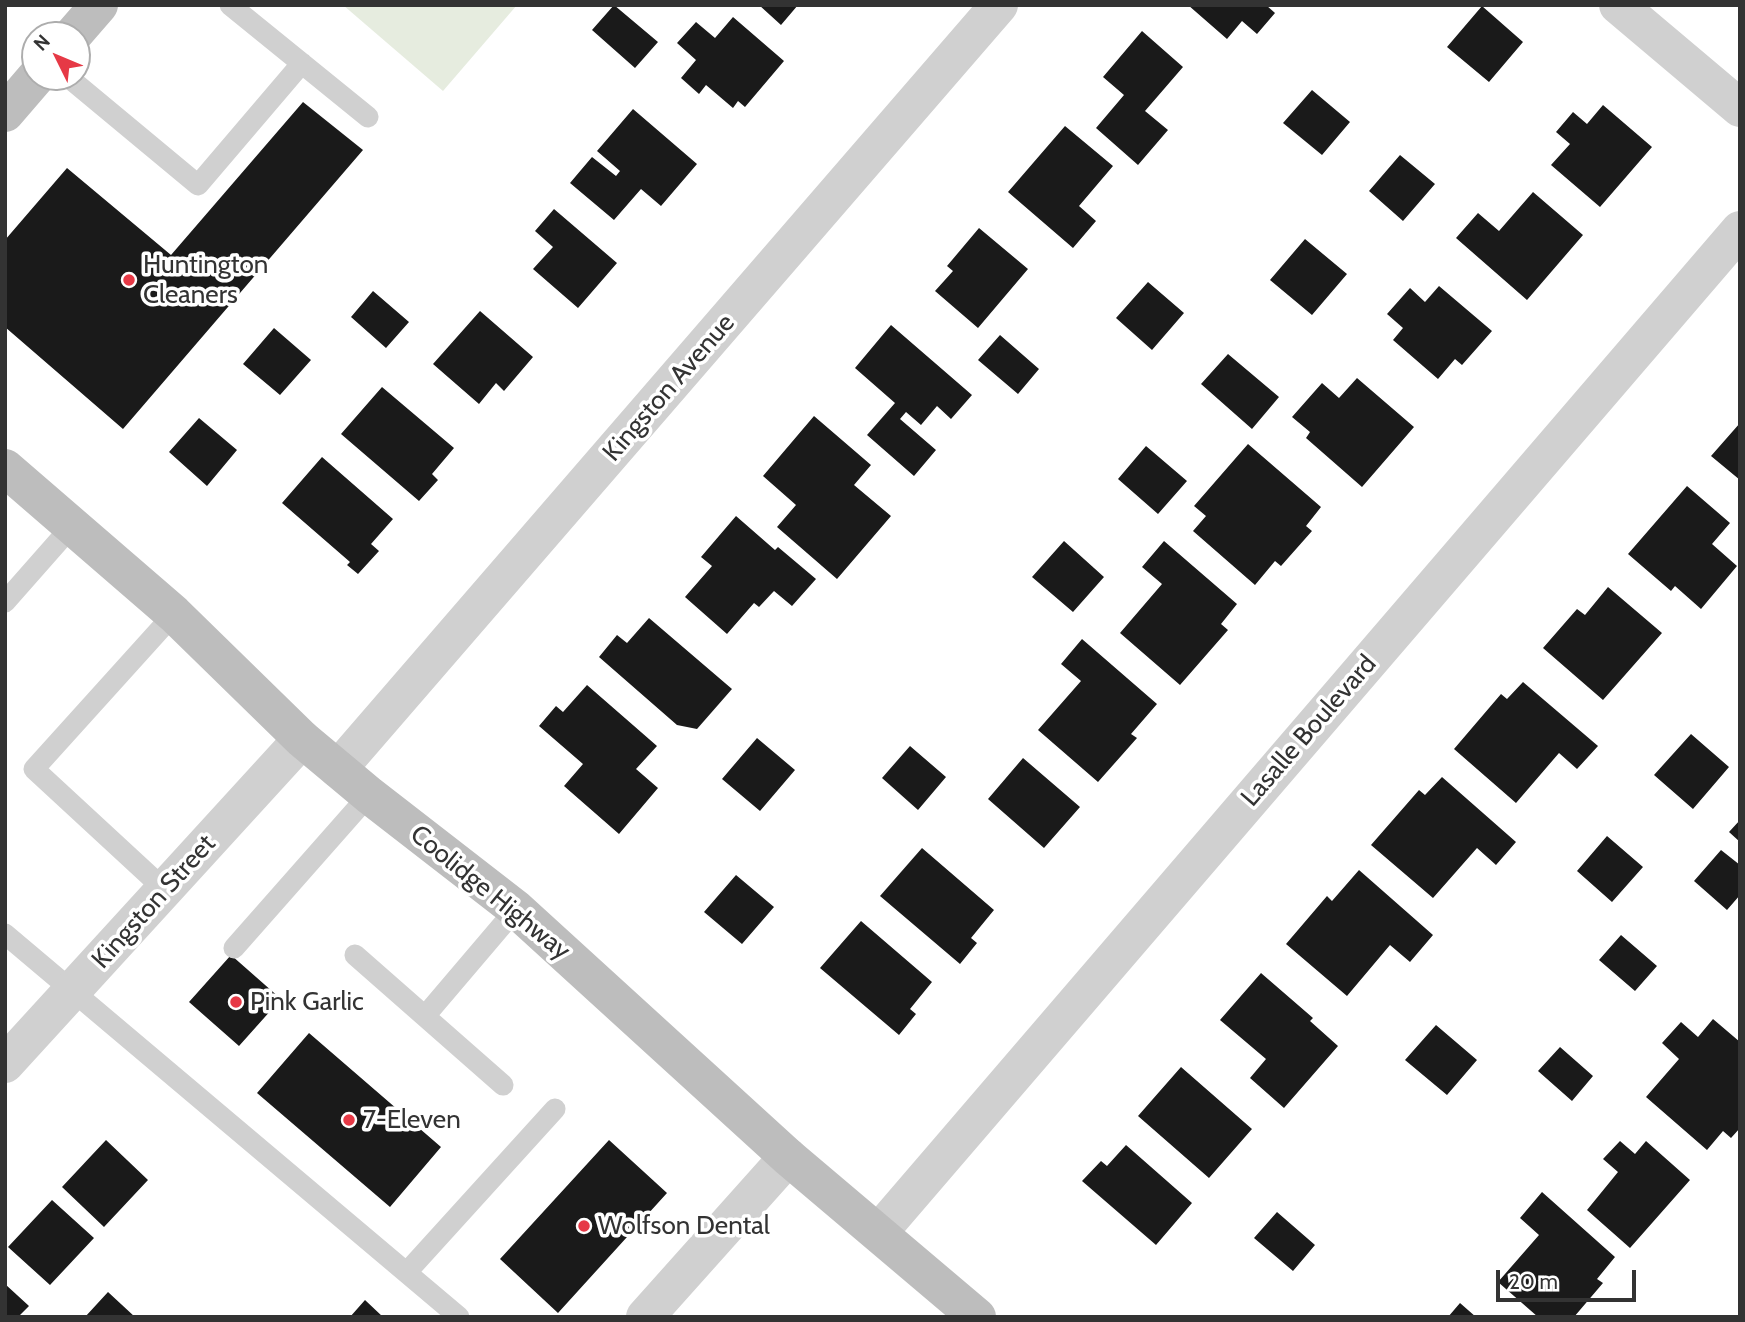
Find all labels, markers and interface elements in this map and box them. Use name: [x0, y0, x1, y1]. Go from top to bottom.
north arrow: [21, 21, 91, 91]
text: N: [29, 30, 55, 55]
place label: Huntington Cleaners: [143, 249, 268, 310]
marker: Huntington Cleaners: [121, 272, 137, 288]
street label: Kingston Avenue: [597, 308, 741, 468]
street label: Lasalle Boulevard: [1235, 649, 1383, 813]
street label: Coolidge Highway: [404, 819, 576, 967]
street label: Kingston Street: [86, 829, 222, 975]
place label: Pink Garlic: [250, 986, 364, 1018]
marker: Pink Garlic: [228, 994, 244, 1010]
place label: 7-Eleven: [363, 1104, 461, 1136]
marker: 7-Eleven: [341, 1112, 357, 1128]
place label: Wolfson Dental: [598, 1210, 770, 1242]
marker: Wolfson Dental: [576, 1218, 592, 1234]
scale bar: [1500, 1256, 1640, 1300]
text: 20 m: [1509, 1269, 1558, 1294]

